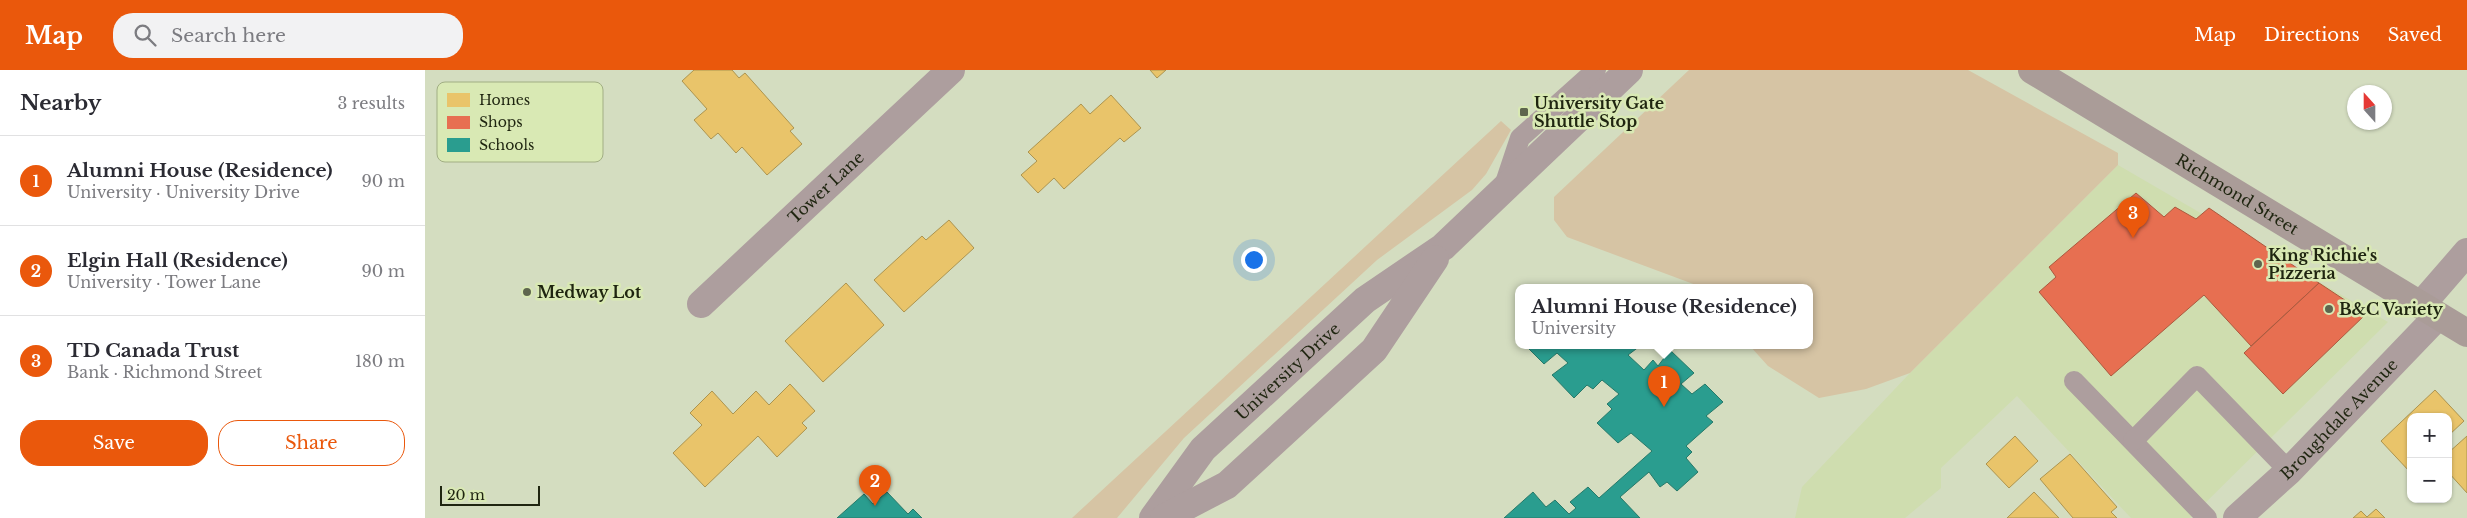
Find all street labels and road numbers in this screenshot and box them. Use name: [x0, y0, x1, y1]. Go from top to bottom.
street label: Tower Lane: [784, 147, 868, 227]
street label: Richmond Street: [2172, 149, 2302, 239]
street label: University Drive: [1231, 318, 1344, 424]
street label: Broughdale Avenue: [2276, 354, 2402, 484]

